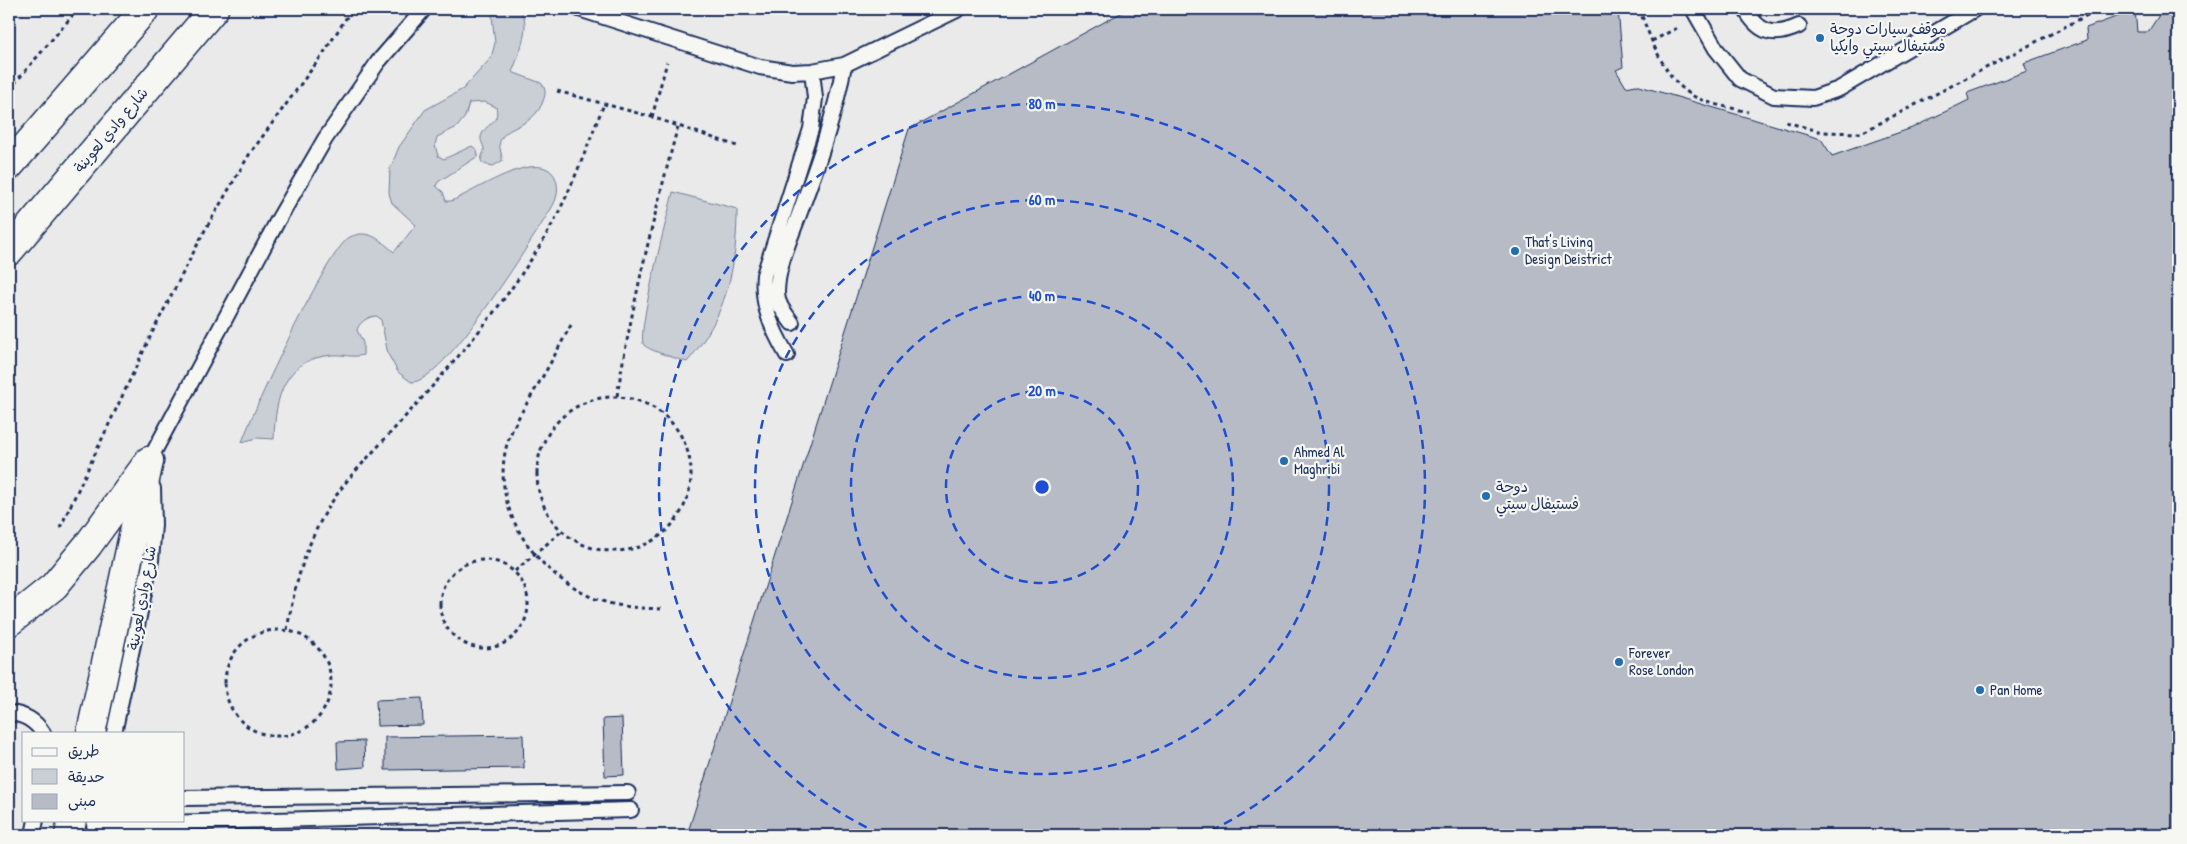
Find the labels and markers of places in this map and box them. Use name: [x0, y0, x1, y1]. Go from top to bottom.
place label: موقف سيارات دوحة فستيفال سيتي وايكيا: [1830, 18, 1947, 59]
marker: موقف سيارات دوحة فستيفال سيتي وايكيا: [1814, 32, 1826, 44]
place label: That's Living Design Deistrict: [1525, 231, 1612, 269]
marker: That's Living Design Deistrict: [1509, 245, 1521, 257]
place label: Ahmed Al Maghribi: [1294, 441, 1344, 479]
marker: Ahmed Al Maghribi: [1278, 455, 1290, 467]
place label: دوحة فستيفال سيتي: [1496, 476, 1579, 517]
centre of rings: [1033, 478, 1051, 496]
marker: دوحة فستيفال سيتي: [1480, 490, 1492, 502]
place label: Forever Rose London: [1628, 642, 1694, 680]
marker: Forever Rose London: [1613, 656, 1625, 668]
place label: Pan Home: [1990, 679, 2043, 700]
marker: Pan Home: [1974, 684, 1986, 696]

